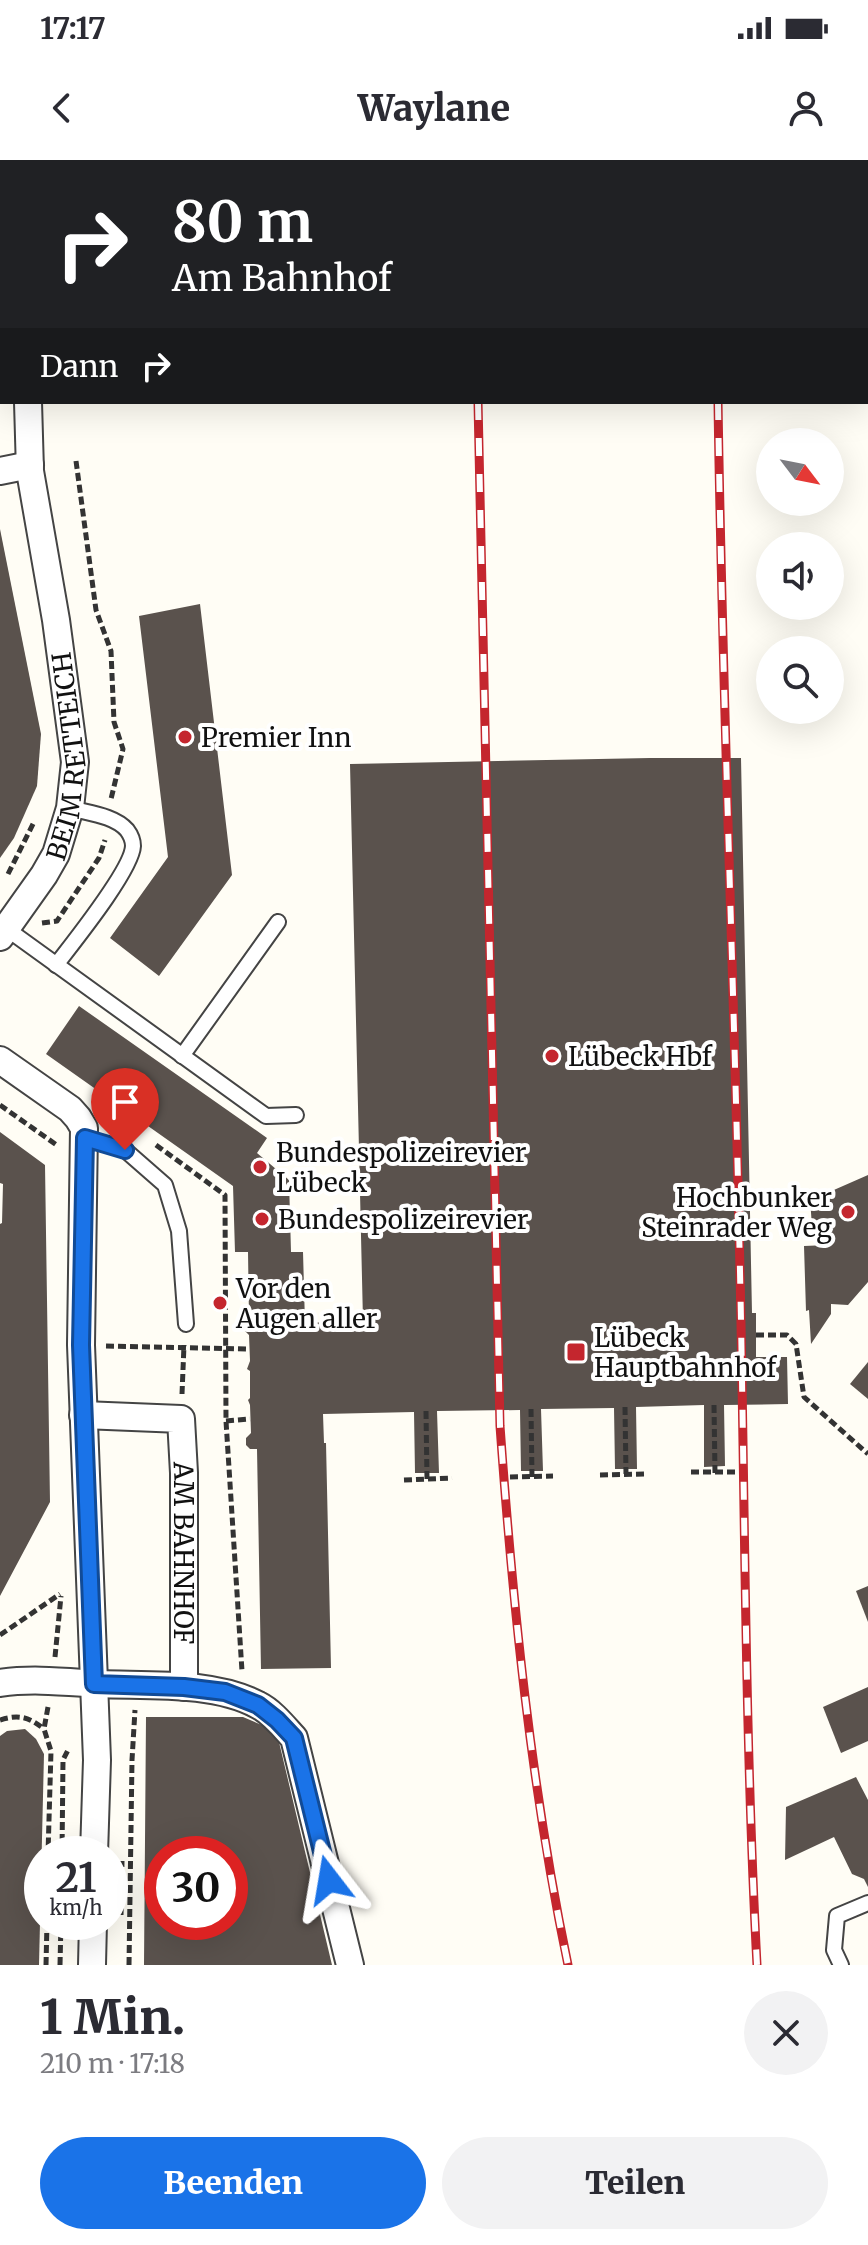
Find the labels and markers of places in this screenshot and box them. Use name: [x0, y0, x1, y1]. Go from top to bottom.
place label: Premier Inn: [201, 721, 352, 754]
marker: Premier Inn: [176, 728, 194, 746]
place label: Lübeck Hbf: [568, 1040, 713, 1073]
marker: Lübeck Hbf: [543, 1047, 561, 1065]
pin: [91, 1068, 159, 1150]
place label: Bundespolizeirevier Lübeck: [276, 1136, 527, 1199]
marker: Bundespolizeirevier Lübeck: [251, 1158, 269, 1176]
place label: Hochbunker Steinrader Weg: [641, 1181, 832, 1244]
place label: Bundespolizeirevier: [278, 1203, 529, 1236]
marker: Hochbunker Steinrader Weg: [839, 1203, 857, 1221]
marker: Bundespolizeirevier: [253, 1210, 271, 1228]
place label: Vor den Augen aller: [235, 1272, 378, 1335]
marker: Vor den Augen aller: [211, 1294, 229, 1312]
place label: Lübeck Hauptbahnhof: [594, 1321, 777, 1384]
marker: Lübeck Hauptbahnhof: [565, 1341, 587, 1363]

